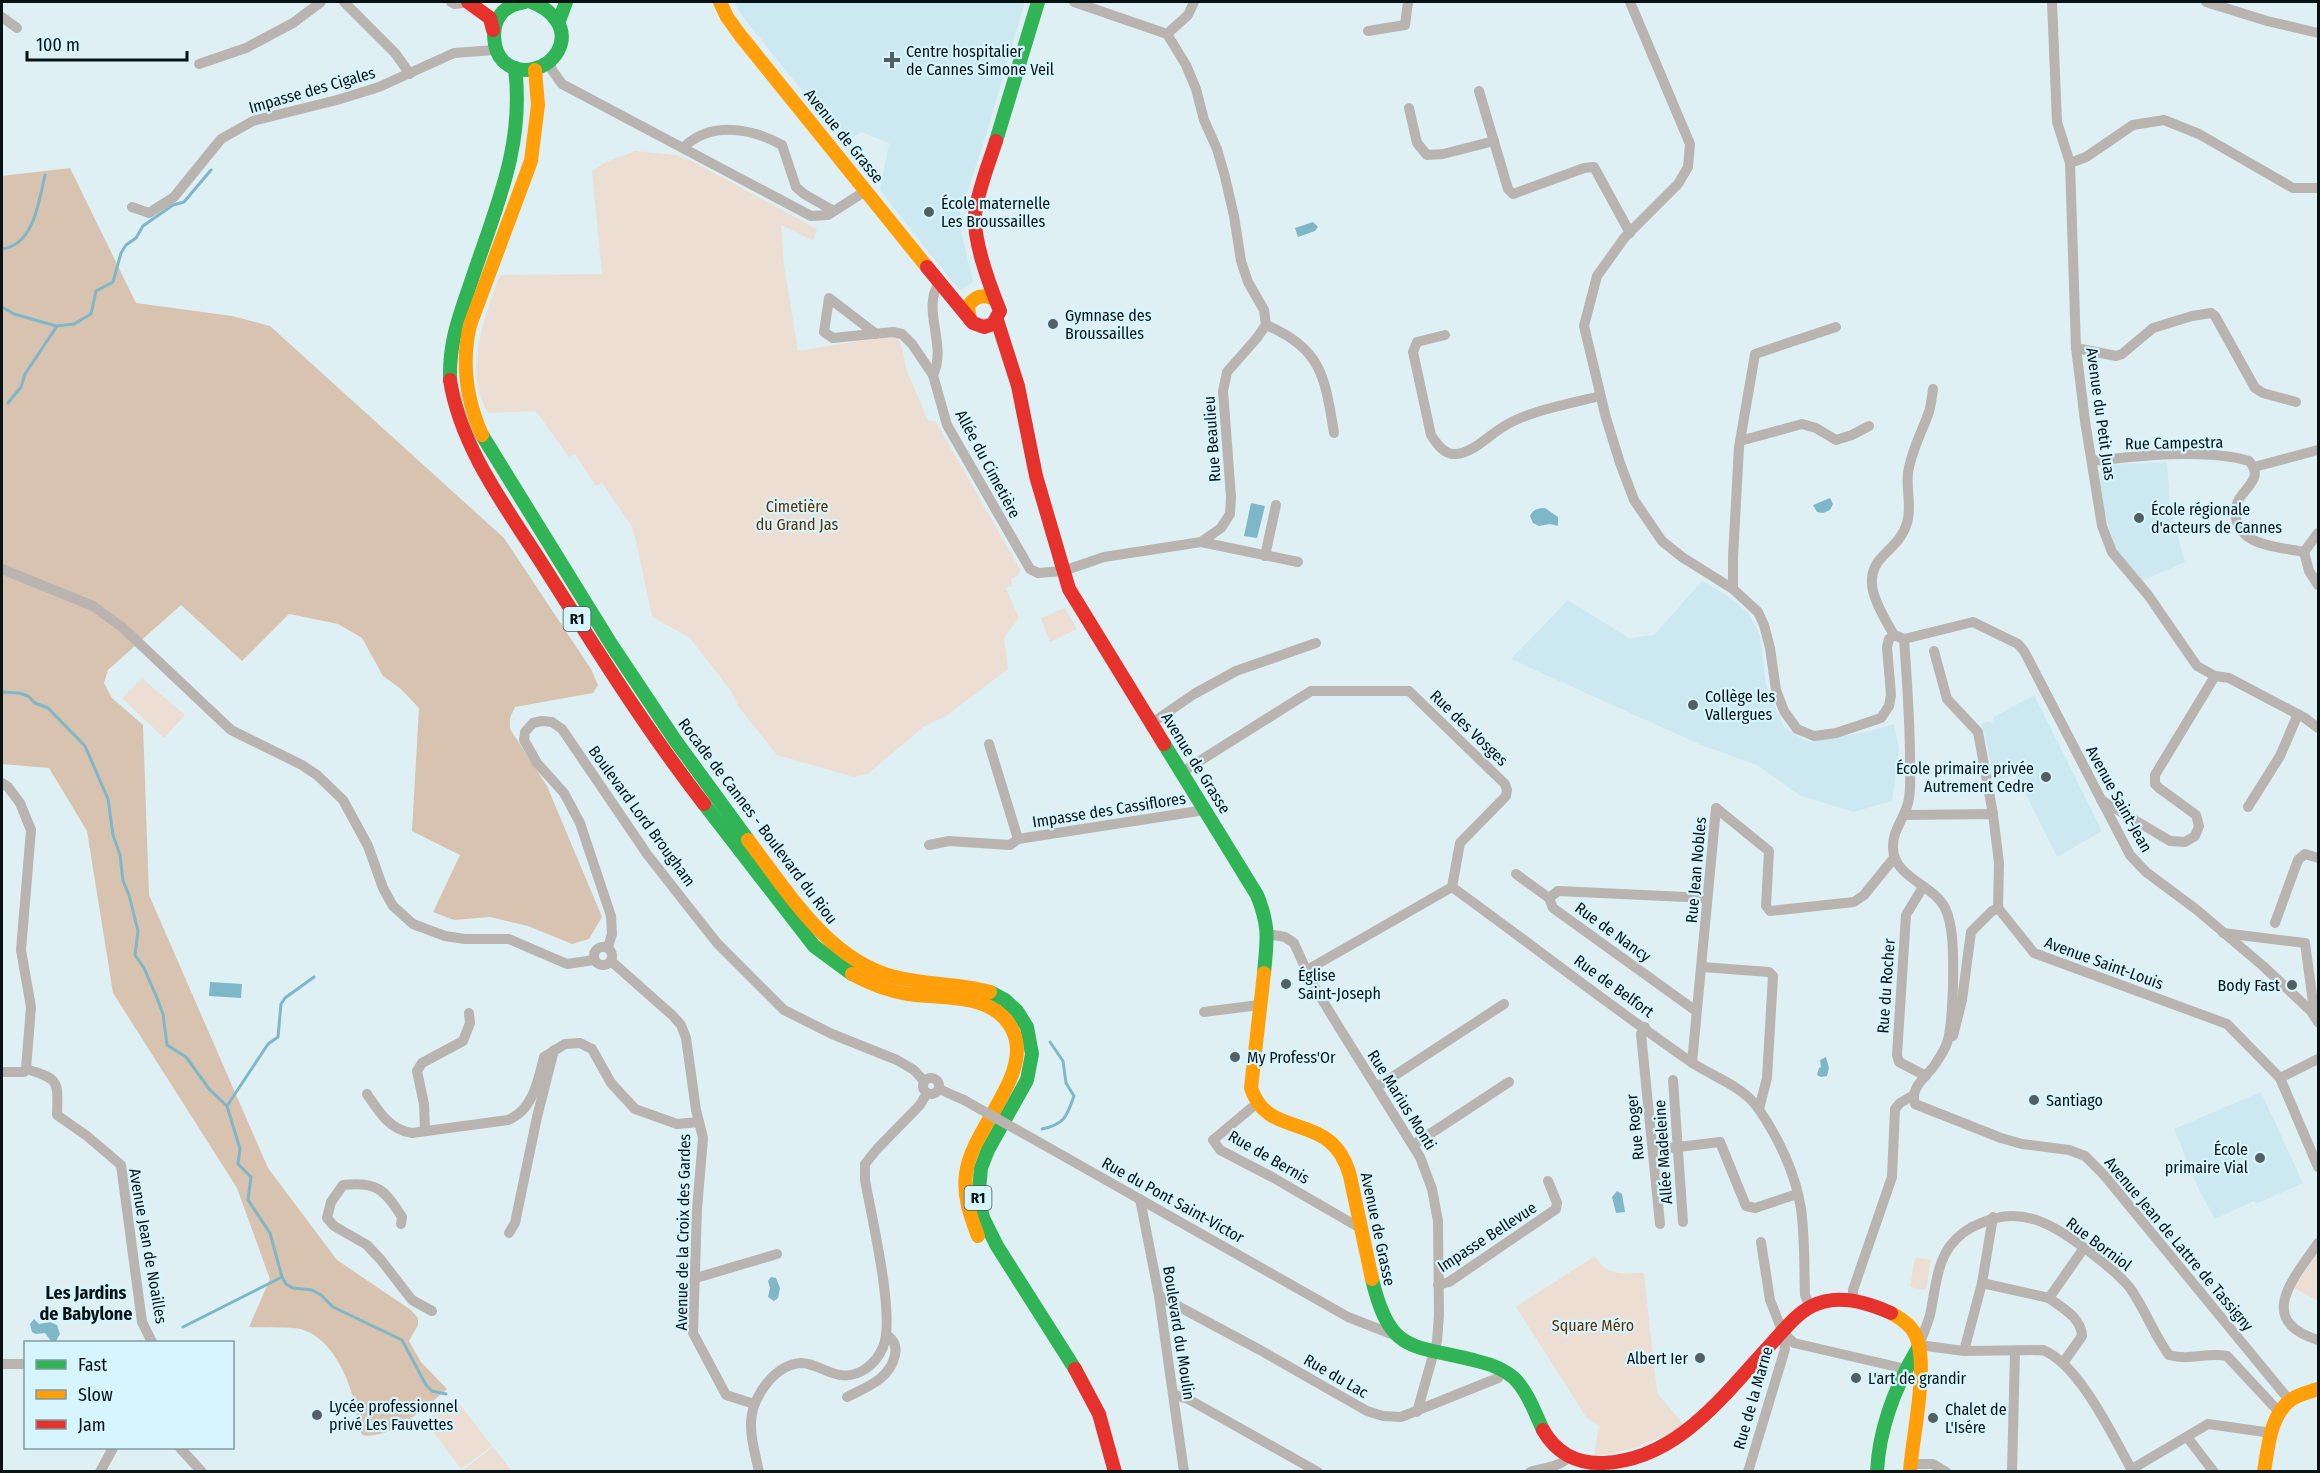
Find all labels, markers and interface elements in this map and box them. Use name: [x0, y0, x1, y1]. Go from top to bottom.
scale bar: [27, 24, 188, 62]
text: 100 m: [36, 34, 80, 56]
place label: Centre hospitalier de Cannes Simone Veil: [906, 42, 1054, 79]
marker: Centre hospitalier de Cannes Simone Veil: [883, 51, 901, 69]
street label: Impasse des Cigales: [247, 63, 378, 117]
street label: Avenue de Grasse: [800, 85, 888, 187]
place label: École maternelle Les Broussailles: [941, 194, 1050, 231]
marker: École maternelle Les Broussailles: [922, 205, 936, 219]
place label: Gymnase des Broussailles: [1065, 306, 1152, 343]
marker: Gymnase des Broussailles: [1046, 317, 1060, 331]
street label: Avenue du Petit Juas: [2082, 346, 2120, 482]
street label: Rue Beaulieu: [1200, 395, 1224, 483]
street label: Allée du Cimetière: [952, 407, 1025, 521]
street label: Rue Campestra: [2125, 433, 2223, 453]
park label: Cimetière du Grand Jas: [756, 497, 838, 534]
place label: École régionale d'acteurs de Cannes: [2151, 500, 2282, 537]
marker: École régionale d'acteurs de Cannes: [2132, 511, 2146, 525]
road number: R1: [564, 607, 590, 631]
street label: Rue des Vosges: [1426, 686, 1512, 770]
place label: Collège les Vallergues: [1705, 687, 1775, 724]
marker: Collège les Vallergues: [1686, 698, 1700, 712]
street label: Avenue de Grasse: [1157, 709, 1235, 817]
street label: Rocade de Cannes - Boulevard du Riou: [674, 714, 842, 928]
street label: Boulevard Lord Brougham: [585, 742, 699, 890]
street label: Avenue Saint-Jean: [2082, 742, 2156, 856]
place label: École primaire privée Autrement Cedre: [1896, 759, 2034, 796]
marker: École primaire privée Autrement Cedre: [2039, 770, 2053, 784]
street label: Impasse des Cassiflores: [1031, 788, 1187, 832]
street label: Rue Jean Nobles: [1682, 816, 1710, 924]
street label: Rue de Nancy: [1571, 898, 1655, 966]
street label: Avenue Saint-Louis: [2042, 933, 2166, 993]
street label: Rue du Rocher: [1873, 937, 1899, 1034]
street label: Rue de Belfort: [1570, 951, 1658, 1022]
place label: Église Saint-Joseph: [1298, 966, 1381, 1003]
place label: Body Fast: [2218, 976, 2281, 995]
marker: Église Saint-Joseph: [1279, 977, 1293, 991]
marker: Body Fast: [2285, 978, 2299, 992]
street label: Rue Marius Monti: [1364, 1047, 1440, 1153]
place label: My Profess'Or: [1247, 1048, 1336, 1067]
marker: My Profess'Or: [1228, 1050, 1242, 1064]
place label: Santiago: [2046, 1091, 2103, 1110]
street label: Rue Roger: [1622, 1093, 1648, 1161]
marker: Santiago: [2027, 1093, 2041, 1107]
street label: Allée Madeleine: [1650, 1099, 1676, 1205]
street label: Rue de Bernis: [1225, 1126, 1313, 1188]
street label: Avenue de la Croix des Gardes: [672, 1133, 694, 1330]
place label: École primaire Vial: [2165, 1140, 2248, 1177]
marker: École primaire Vial: [2253, 1151, 2267, 1165]
street label: Rue du Pont Saint-Victor: [1099, 1153, 1248, 1247]
street label: Avenue Jean de Lattre de Tassigny: [2101, 1153, 2258, 1336]
street label: Avenue Jean de Noailles: [125, 1167, 171, 1325]
street label: Avenue de Grasse: [1357, 1171, 1399, 1288]
road number: R1: [964, 1186, 992, 1210]
street label: Impasse Bellevue: [1434, 1198, 1540, 1276]
street label: Rue Borniol: [2063, 1213, 2135, 1275]
street label: Boulevard du Moulin: [1159, 1265, 1199, 1401]
district label: Les Jardins de Babylone: [40, 1282, 132, 1325]
park label: Square Méro: [1552, 1316, 1634, 1335]
legend: [24, 1341, 234, 1449]
street label: Rue de la Marne: [1729, 1344, 1777, 1452]
place label: Albert Ier: [1627, 1349, 1688, 1368]
street label: Rue du Lac: [1300, 1350, 1372, 1402]
marker: Albert Ier: [1693, 1351, 1707, 1365]
text: Fast: [78, 1354, 107, 1376]
place label: L'art de grandir: [1868, 1369, 1967, 1388]
marker: L'art de grandir: [1849, 1371, 1863, 1385]
text: Slow: [78, 1384, 113, 1406]
place label: Lycée professionnel privé Les Fauvettes: [329, 1397, 458, 1434]
place label: Chalet de L'Isére: [1945, 1400, 2007, 1437]
marker: Lycée professionnel privé Les Fauvettes: [310, 1408, 324, 1422]
marker: Chalet de L'Isére: [1926, 1411, 1940, 1425]
text: Jam: [78, 1414, 106, 1436]

